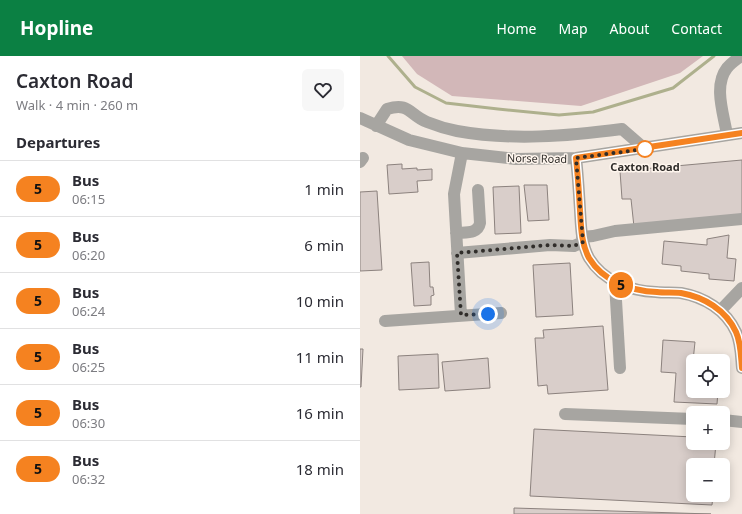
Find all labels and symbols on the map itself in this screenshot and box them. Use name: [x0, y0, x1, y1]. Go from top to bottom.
marker: Caxton Road: [636, 140, 654, 158]
street label: Norse Road: [507, 150, 567, 166]
place label: Caxton Road: [610, 159, 680, 174]
line badge: 5: [608, 272, 634, 298]
your location: [478, 304, 498, 324]

